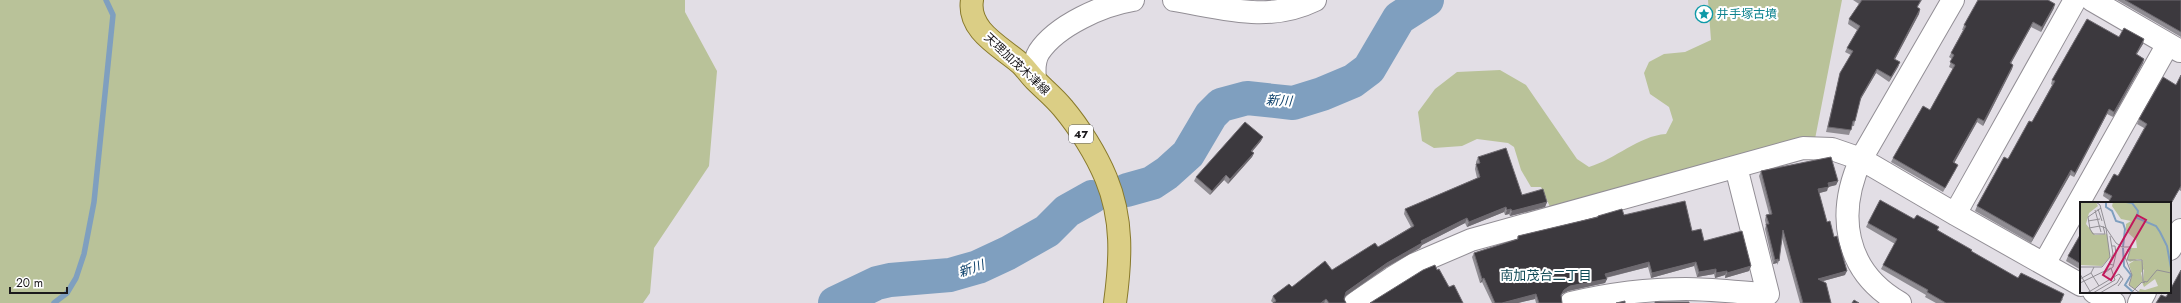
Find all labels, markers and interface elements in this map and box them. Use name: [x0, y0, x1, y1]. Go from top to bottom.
place icon: 井手塚古墳: [1694, 4, 1714, 24]
place label: 井手塚古墳: [1717, 5, 1777, 23]
street label: 天理加茂木津線: [980, 29, 1054, 99]
water label: 新川: [1265, 90, 1294, 111]
road number: 47: [1069, 125, 1093, 143]
inset map: [2080, 202, 2171, 293]
water label: 新川: [956, 255, 988, 282]
district label: 南加茂台二丁目: [1500, 266, 1592, 285]
scale bar: [10, 269, 67, 295]
text: 20 m: [16, 274, 43, 292]

